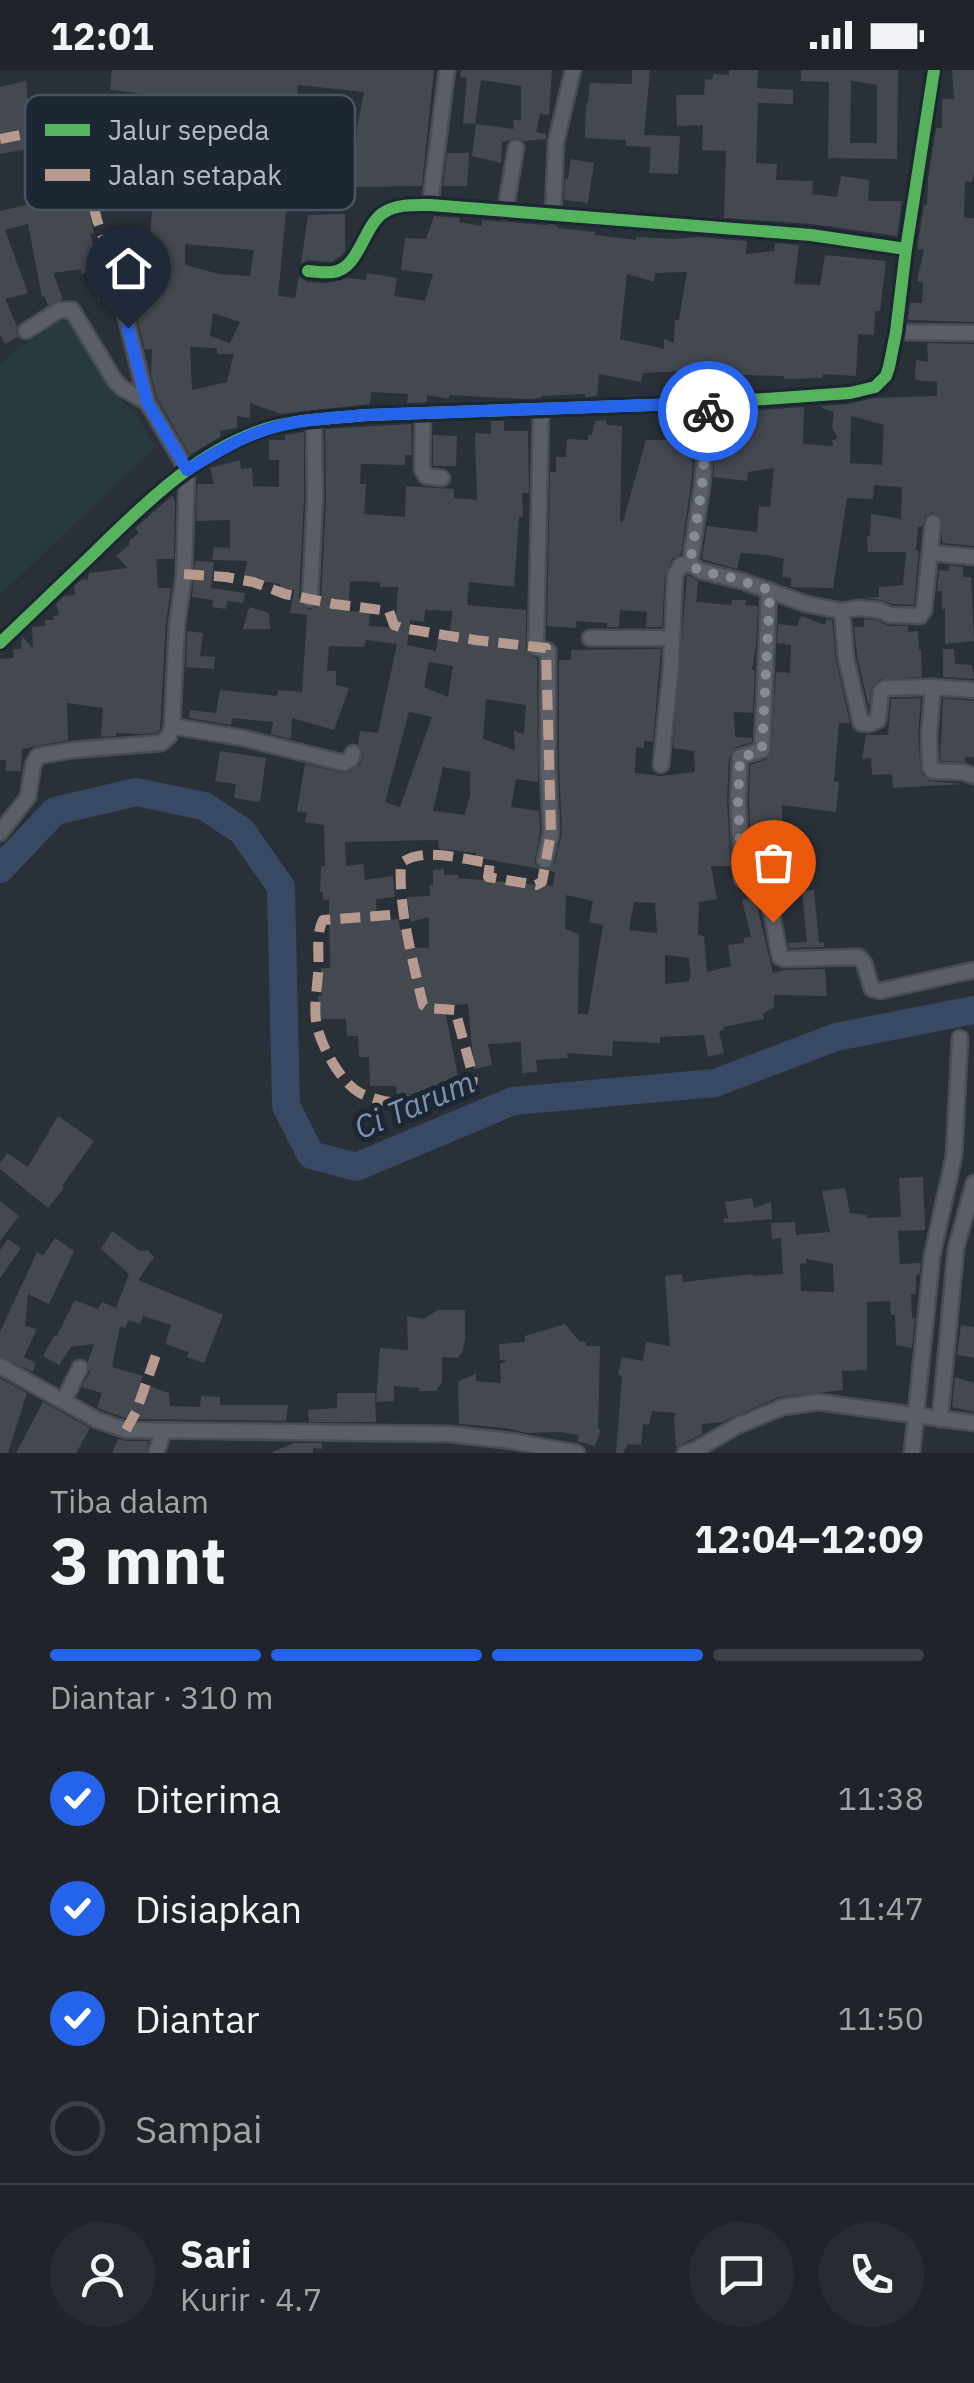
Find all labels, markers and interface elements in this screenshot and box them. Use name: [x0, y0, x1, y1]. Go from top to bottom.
text: 12:01: [50, 11, 154, 60]
legend: [25, 95, 355, 210]
text: Jalur sepeda: [108, 111, 269, 148]
text: Jalan setapak: [108, 156, 282, 193]
pin: [86, 226, 171, 329]
icon: home: [101, 241, 156, 296]
courier: [658, 361, 758, 461]
icon: bike: [681, 384, 736, 439]
pin: [731, 820, 816, 923]
icon: bag: [746, 835, 801, 890]
water label: Ci Tarum: [348, 1060, 480, 1148]
text: Tiba dalam: [50, 1480, 209, 1522]
text: 12:04–12:09: [694, 1514, 924, 1563]
text: 3 mnt: [50, 1517, 226, 1602]
text: Diantar · 310 m: [50, 1676, 273, 1718]
icon: check: [50, 1771, 105, 1826]
text: Diterima: [135, 1774, 281, 1823]
text: 11:38: [838, 1777, 924, 1819]
icon: check: [50, 1881, 105, 1936]
text: Disiapkan: [135, 1884, 302, 1933]
text: 11:47: [838, 1887, 924, 1929]
icon: check: [50, 1991, 105, 2046]
text: Diantar: [135, 1994, 259, 2043]
text: 11:50: [838, 1997, 924, 2039]
text: Sampai: [135, 2104, 262, 2153]
button: person: [50, 2222, 155, 2327]
button: chat: [689, 2222, 794, 2327]
button: phone: [819, 2222, 924, 2327]
text: Sari: [180, 2229, 252, 2278]
text: Kurir · 4.7: [180, 2278, 322, 2320]

